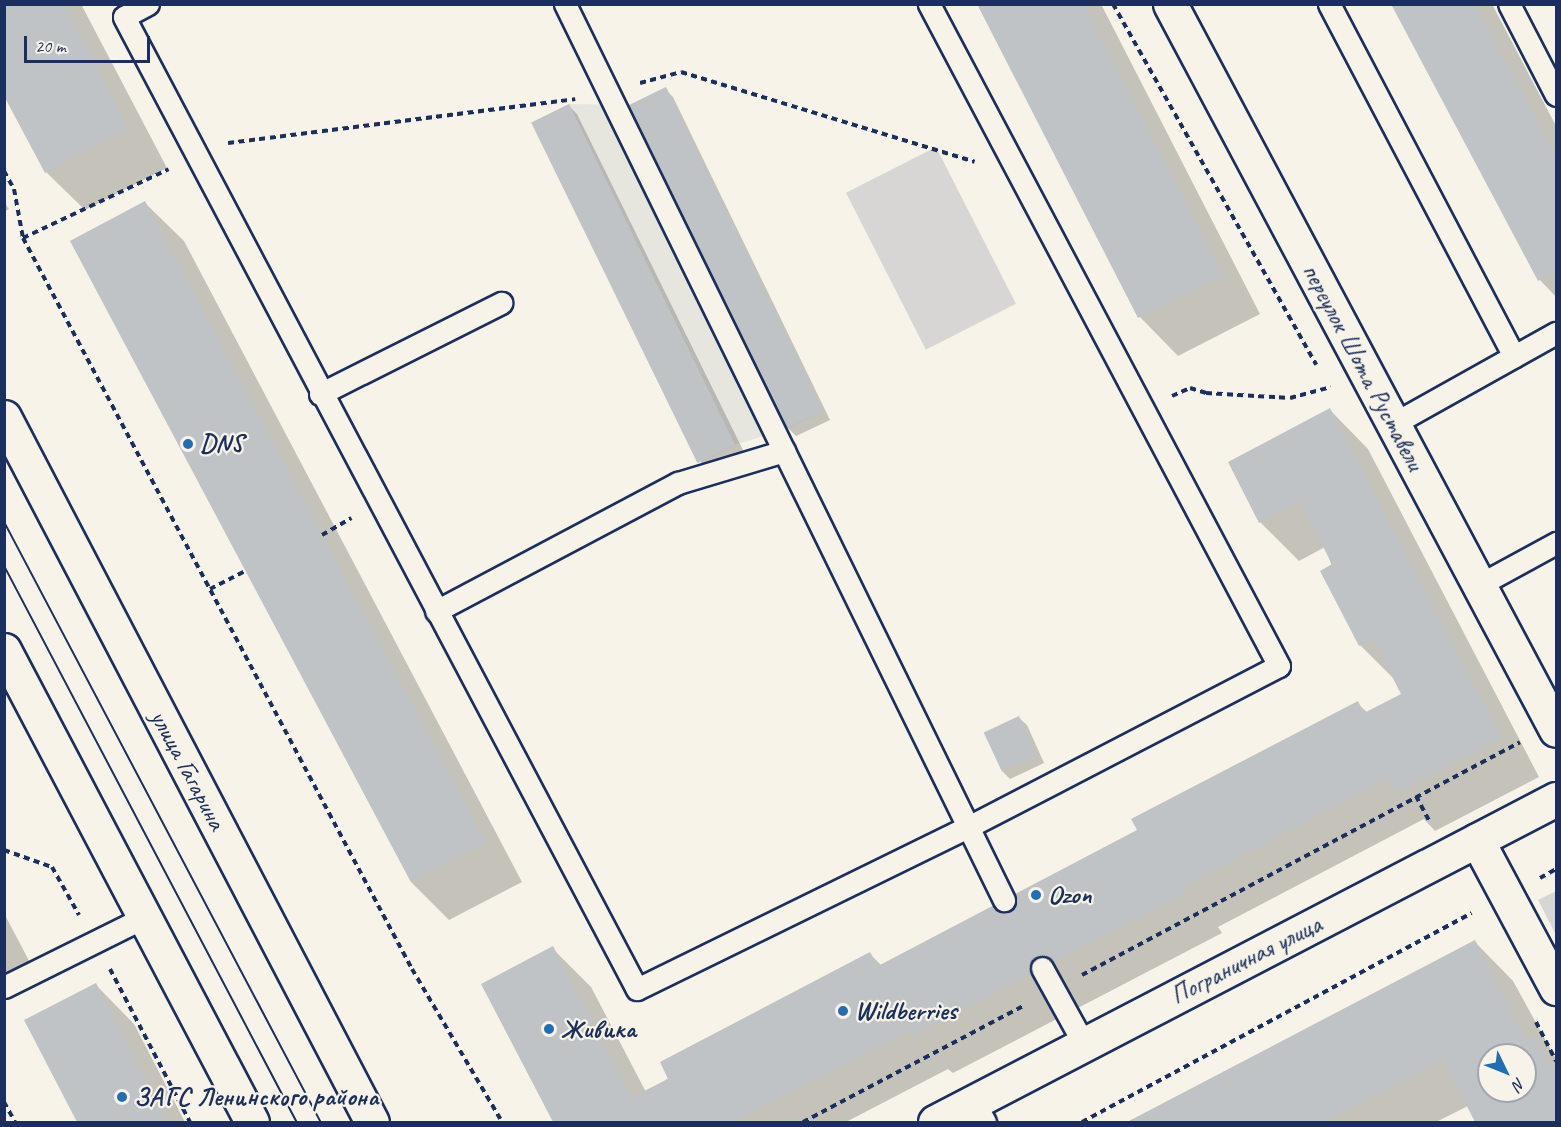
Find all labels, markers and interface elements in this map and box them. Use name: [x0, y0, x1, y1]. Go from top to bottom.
scale bar: [27, 24, 153, 62]
text: 20 m: [35, 35, 66, 57]
street label: переулок Шота Руставели: [1295, 258, 1431, 476]
place label: DNS: [200, 428, 243, 460]
marker: DNS: [181, 437, 195, 451]
street label: улица Гагарина: [143, 704, 233, 836]
place label: Ozon: [1048, 879, 1091, 911]
marker: Ozon: [1029, 888, 1043, 902]
street label: Пограничная улица: [1164, 908, 1328, 1012]
place label: Wildberries: [855, 995, 957, 1027]
marker: Wildberries: [836, 1004, 850, 1018]
place label: Живика: [561, 1013, 636, 1045]
marker: Живика: [542, 1022, 556, 1036]
north arrow: [1477, 1043, 1537, 1103]
text: N: [1508, 1073, 1529, 1094]
place label: ЗАГС Ленинского района: [134, 1081, 377, 1113]
marker: ЗАГС Ленинского района: [115, 1090, 129, 1104]

